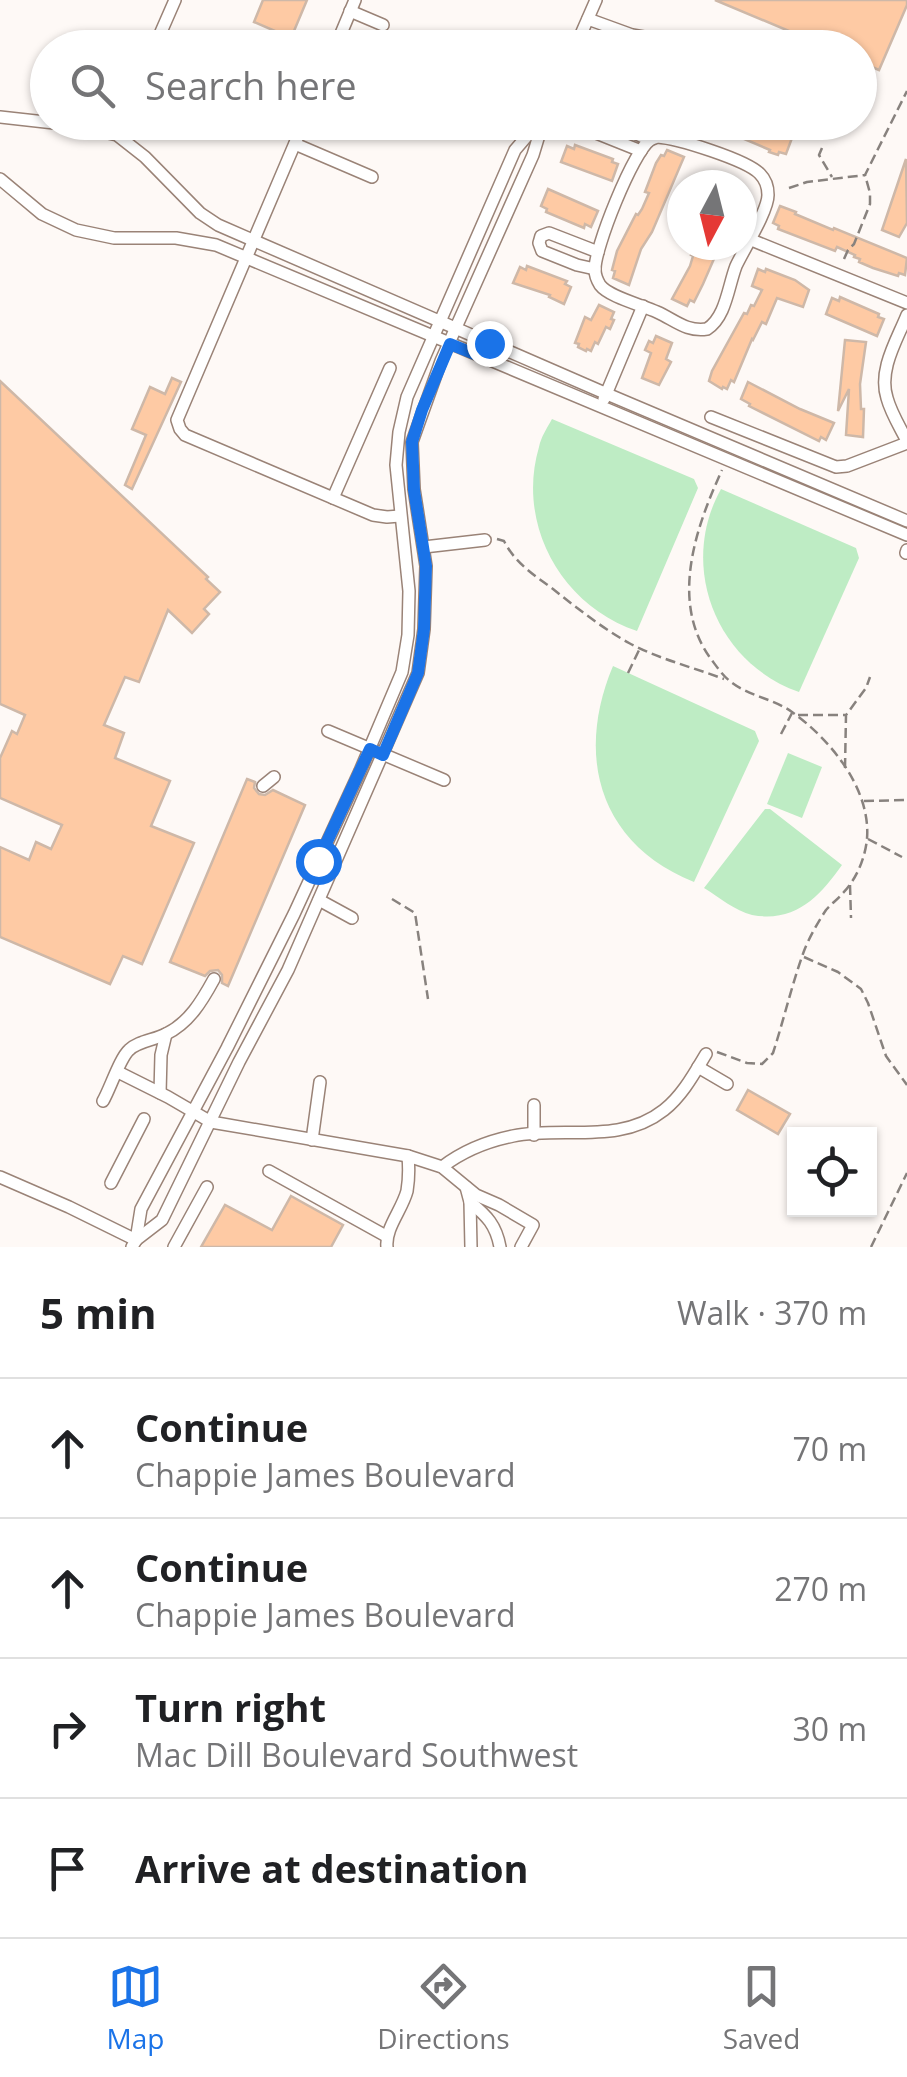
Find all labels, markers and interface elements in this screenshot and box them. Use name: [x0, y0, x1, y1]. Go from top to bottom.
search box: [30, 30, 877, 140]
icon: search: [65, 58, 120, 113]
text: Search here: [145, 59, 357, 111]
north arrow: [667, 170, 757, 260]
route end: [467, 321, 513, 367]
route start: [296, 839, 342, 885]
map controls: [787, 1127, 877, 1217]
button: locate: [787, 1127, 877, 1217]
text: 5 min: [40, 1284, 157, 1341]
text: Walk · 370 m: [677, 1291, 867, 1334]
text: Continue: [135, 1401, 308, 1453]
icon: ahead: [40, 1421, 95, 1476]
text: 70 m: [792, 1427, 867, 1470]
text: Chappie James Boulevard: [135, 1453, 516, 1496]
text: Continue: [135, 1541, 308, 1593]
icon: ahead: [40, 1561, 95, 1616]
text: 270 m: [774, 1567, 867, 1610]
text: Chappie James Boulevard: [135, 1593, 516, 1636]
text: Turn right: [135, 1681, 326, 1733]
icon: right: [40, 1701, 95, 1756]
text: 30 m: [792, 1707, 867, 1750]
text: Mac Dill Boulevard Southwest: [135, 1733, 578, 1776]
icon: arrive: [40, 1841, 95, 1896]
text: Arrive at destination: [135, 1842, 529, 1894]
tab: Map: [106, 1959, 164, 2057]
tab: Directions: [377, 1959, 510, 2057]
tab: Saved: [723, 1959, 800, 2057]

